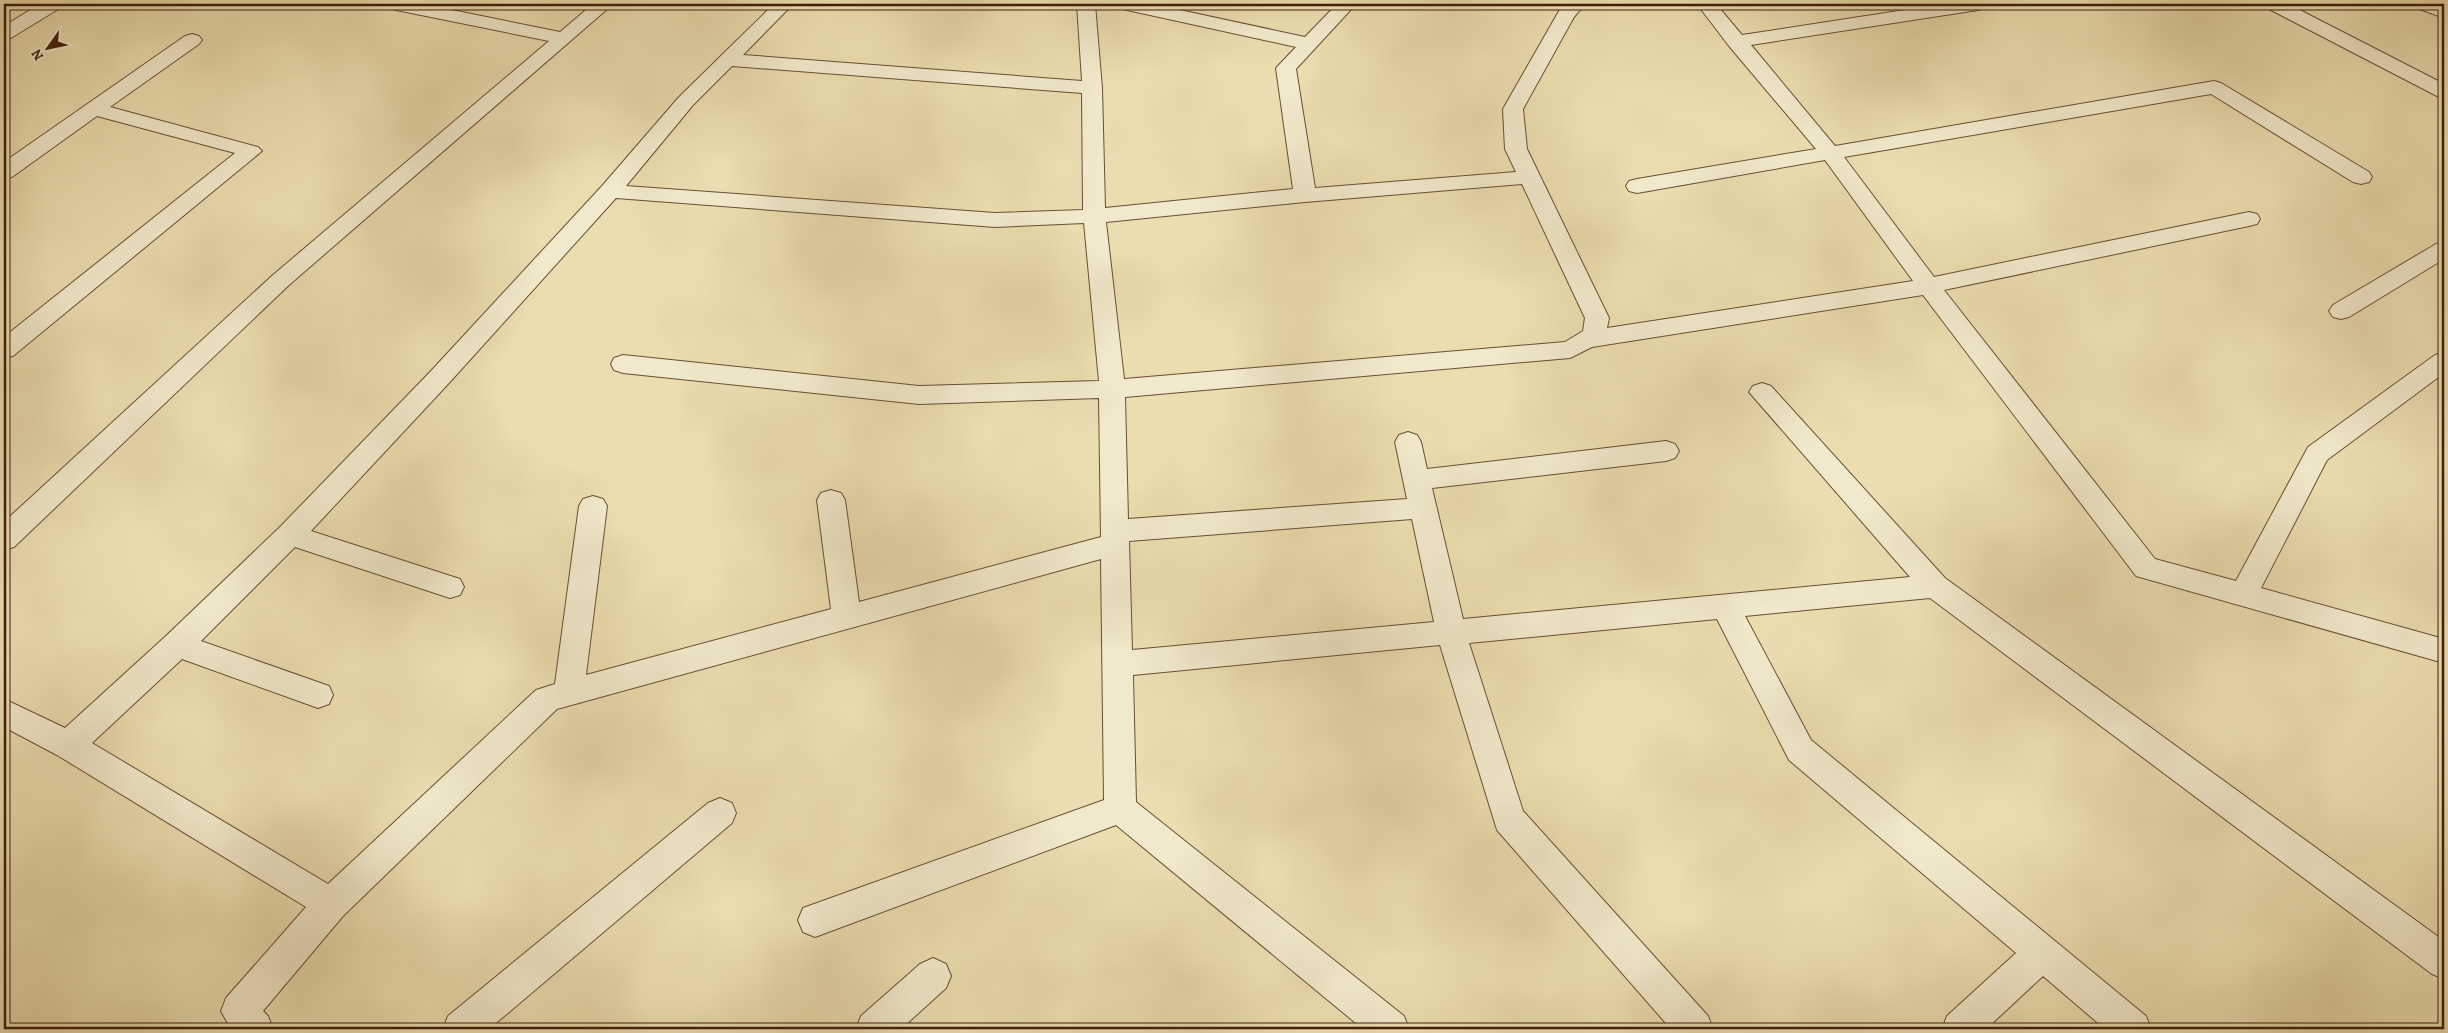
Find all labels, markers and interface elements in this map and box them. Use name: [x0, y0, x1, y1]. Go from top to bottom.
north arrow: [22, 22, 72, 72]
text: N: [27, 45, 48, 64]

